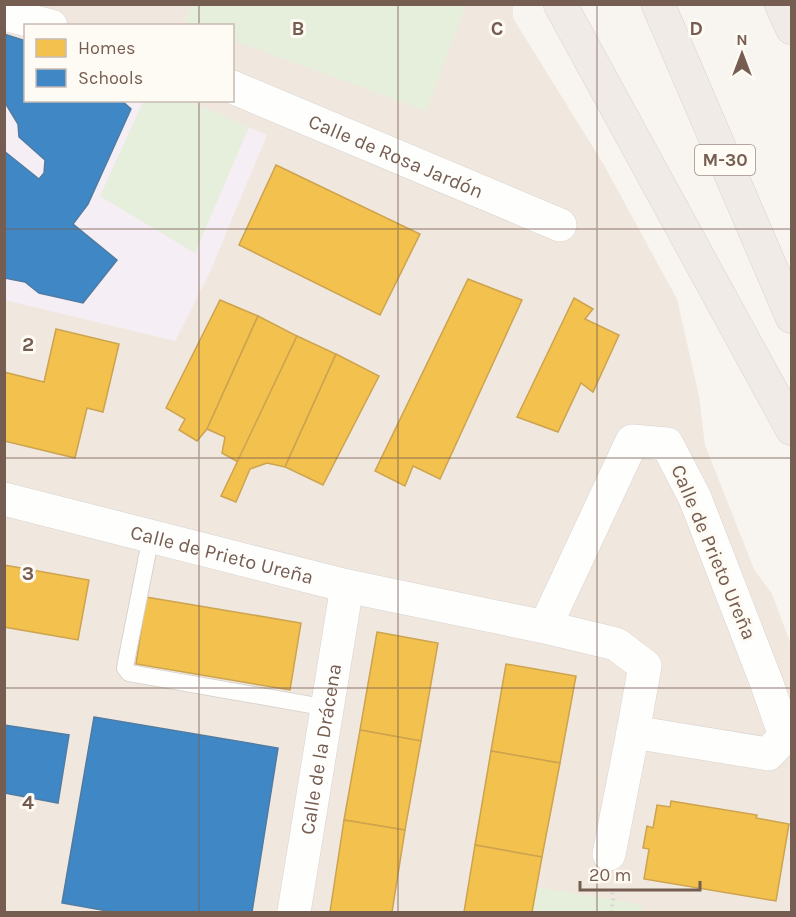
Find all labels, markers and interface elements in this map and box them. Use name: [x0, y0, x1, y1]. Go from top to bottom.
text: B: [292, 17, 304, 40]
text: C: [491, 17, 503, 40]
text: D: [689, 17, 703, 40]
legend: [24, 24, 234, 102]
north arrow: [712, 24, 772, 84]
text: N: [736, 30, 748, 49]
text: Homes: [78, 37, 135, 59]
text: Schools: [78, 67, 143, 89]
street label: Calle de Rosa Jardón: [305, 110, 487, 203]
road number: M-30: [695, 145, 755, 175]
text: 2: [22, 333, 34, 356]
street label: Calle de Prieto Ureña: [666, 461, 761, 643]
street label: Calle de Prieto Ureña: [128, 521, 316, 589]
text: 3: [22, 562, 34, 585]
street label: Calle de la Drácena: [296, 662, 346, 836]
text: 4: [22, 791, 34, 814]
scale bar: [580, 854, 700, 892]
text: 20 m: [589, 864, 631, 886]

